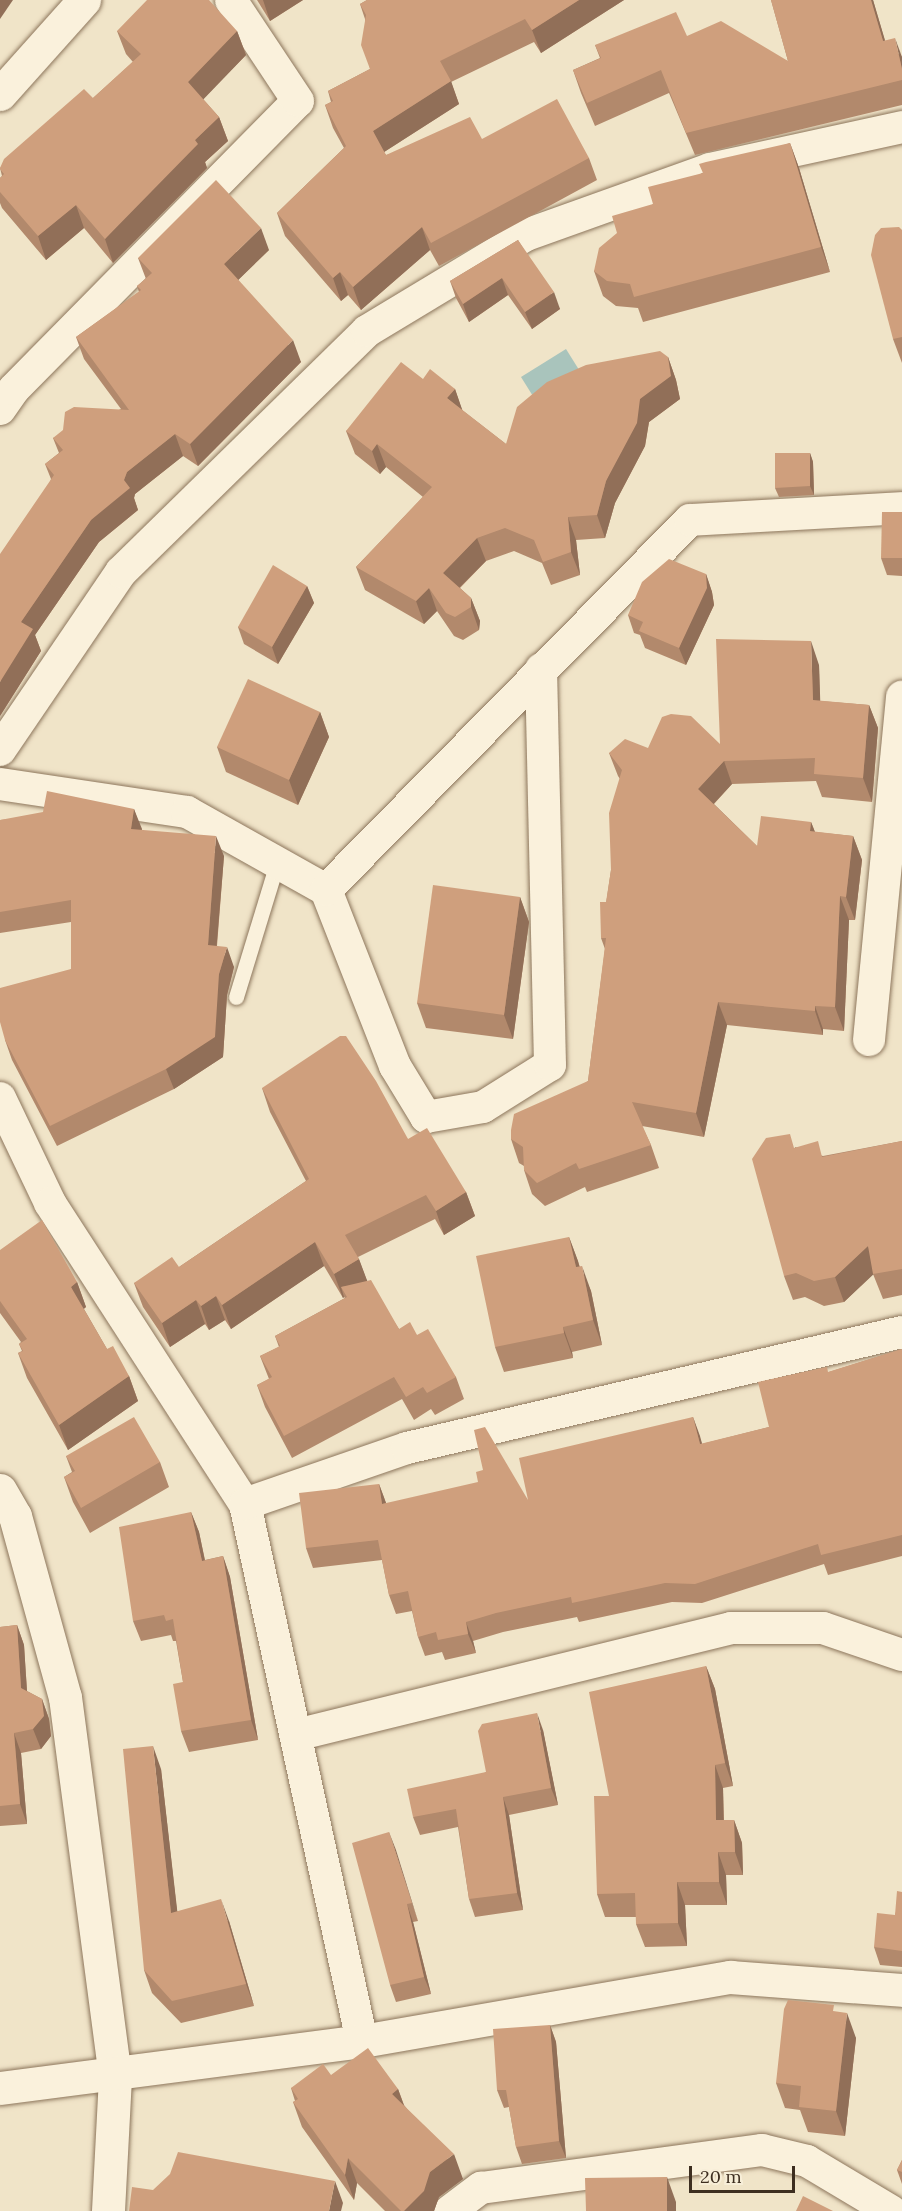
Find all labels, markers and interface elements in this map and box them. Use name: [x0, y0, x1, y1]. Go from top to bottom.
scale bar: [692, 2154, 798, 2192]
text: 20 m: [700, 2165, 742, 2188]

